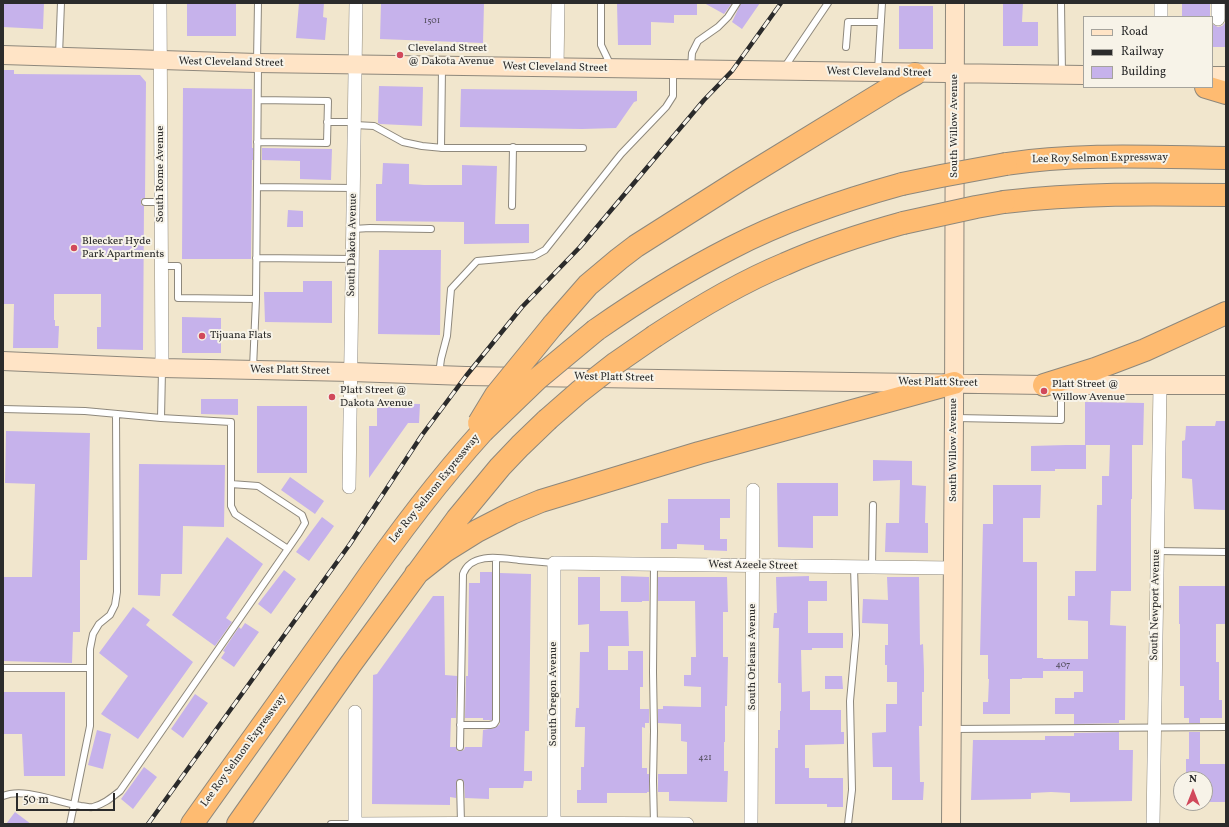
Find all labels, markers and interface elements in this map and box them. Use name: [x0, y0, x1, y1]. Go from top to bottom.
house number: 1501: [424, 16, 440, 26]
legend: [1083, 16, 1213, 88]
text: Road: [1121, 24, 1148, 40]
place label: Cleveland Street @ Dakota Avenue: [408, 42, 494, 68]
text: Railway: [1121, 44, 1164, 60]
marker: Cleveland Street @ Dakota Avenue: [395, 50, 405, 60]
street label: West Cleveland Street: [178, 55, 284, 71]
street label: West Cleveland Street: [502, 60, 608, 76]
text: Building: [1121, 64, 1166, 80]
street label: West Cleveland Street: [826, 65, 932, 81]
street label: South Willow Avenue: [948, 74, 962, 178]
street label: South Rome Avenue: [154, 125, 168, 223]
street label: Lee Roy Selmon Expressway: [1032, 151, 1168, 167]
street label: South Dakota Avenue: [345, 193, 361, 297]
place label: Bleecker Hyde Park Apartments: [82, 235, 164, 261]
marker: Bleecker Hyde Park Apartments: [69, 243, 79, 253]
place label: Tijuana Flats: [210, 329, 271, 343]
marker: Tijuana Flats: [197, 331, 207, 341]
street label: West Platt Street: [250, 364, 330, 378]
street label: West Platt Street: [574, 371, 654, 385]
street label: West Platt Street: [898, 376, 978, 390]
place label: Platt Street @ Willow Avenue: [1052, 378, 1125, 404]
place label: Platt Street @ Dakota Avenue: [340, 384, 413, 410]
marker: Platt Street @ Willow Avenue: [1039, 386, 1049, 396]
marker: Platt Street @ Dakota Avenue: [327, 392, 337, 402]
street label: South Willow Avenue: [947, 398, 961, 502]
street label: Lee Roy Selmon Expressway: [387, 432, 483, 546]
street label: South Newport Avenue: [1148, 549, 1164, 661]
street label: West Azeele Street: [708, 559, 798, 573]
street label: South Orleans Avenue: [746, 604, 760, 710]
street label: South Oregon Avenue: [547, 642, 561, 746]
house number: 407: [1056, 660, 1070, 670]
street label: Lee Roy Selmon Expressway: [199, 692, 289, 810]
house number: 421: [698, 753, 712, 763]
north arrow: [1173, 771, 1213, 811]
text: N: [1189, 772, 1197, 787]
scale bar: [18, 785, 117, 811]
text: 50 m: [23, 792, 49, 808]

